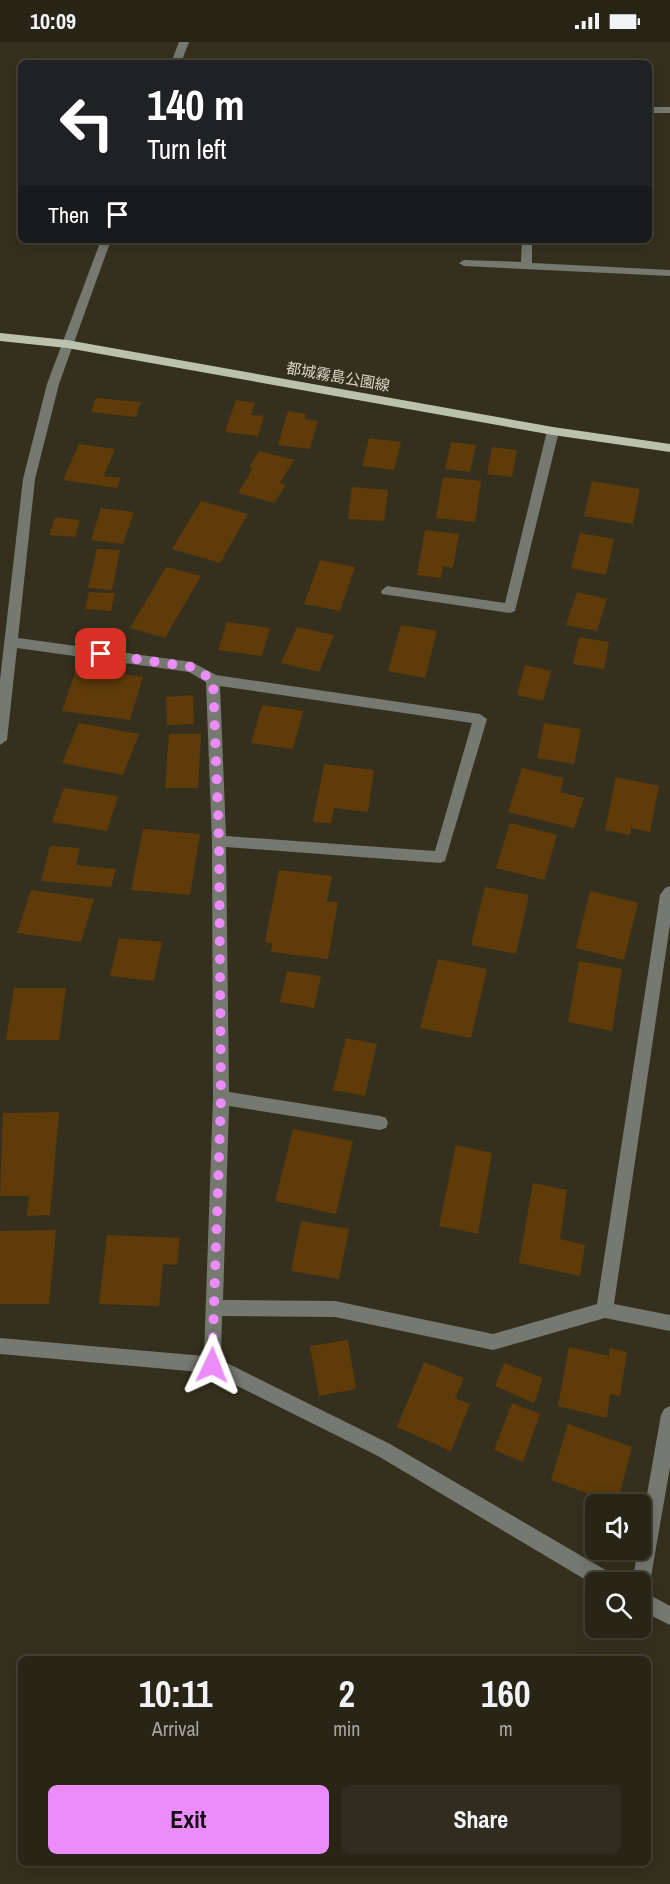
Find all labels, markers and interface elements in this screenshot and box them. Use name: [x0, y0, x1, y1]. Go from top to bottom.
text: 10:09: [30, 6, 76, 36]
text: 140 m: [147, 77, 245, 133]
icon: left: [48, 84, 126, 162]
text: Turn left: [147, 131, 226, 167]
icon: arrive: [101, 198, 134, 231]
text: Then: [48, 200, 89, 230]
street label: 都城霧島公園線: [285, 357, 392, 396]
pin: [75, 628, 126, 679]
icon: arrive: [84, 637, 117, 670]
position arrow: [180, 1333, 244, 1397]
map controls: [585, 1494, 651, 1638]
button: sound: [585, 1494, 651, 1560]
button: search: [585, 1572, 651, 1638]
text: 10:11: [139, 1670, 213, 1718]
text: 2: [339, 1670, 355, 1718]
text: 160: [481, 1670, 530, 1718]
text: Arrival: [152, 1715, 199, 1742]
text: min: [333, 1715, 360, 1742]
text: m: [499, 1715, 513, 1742]
button: Exit: [48, 1785, 329, 1854]
button: Share: [341, 1785, 621, 1854]

